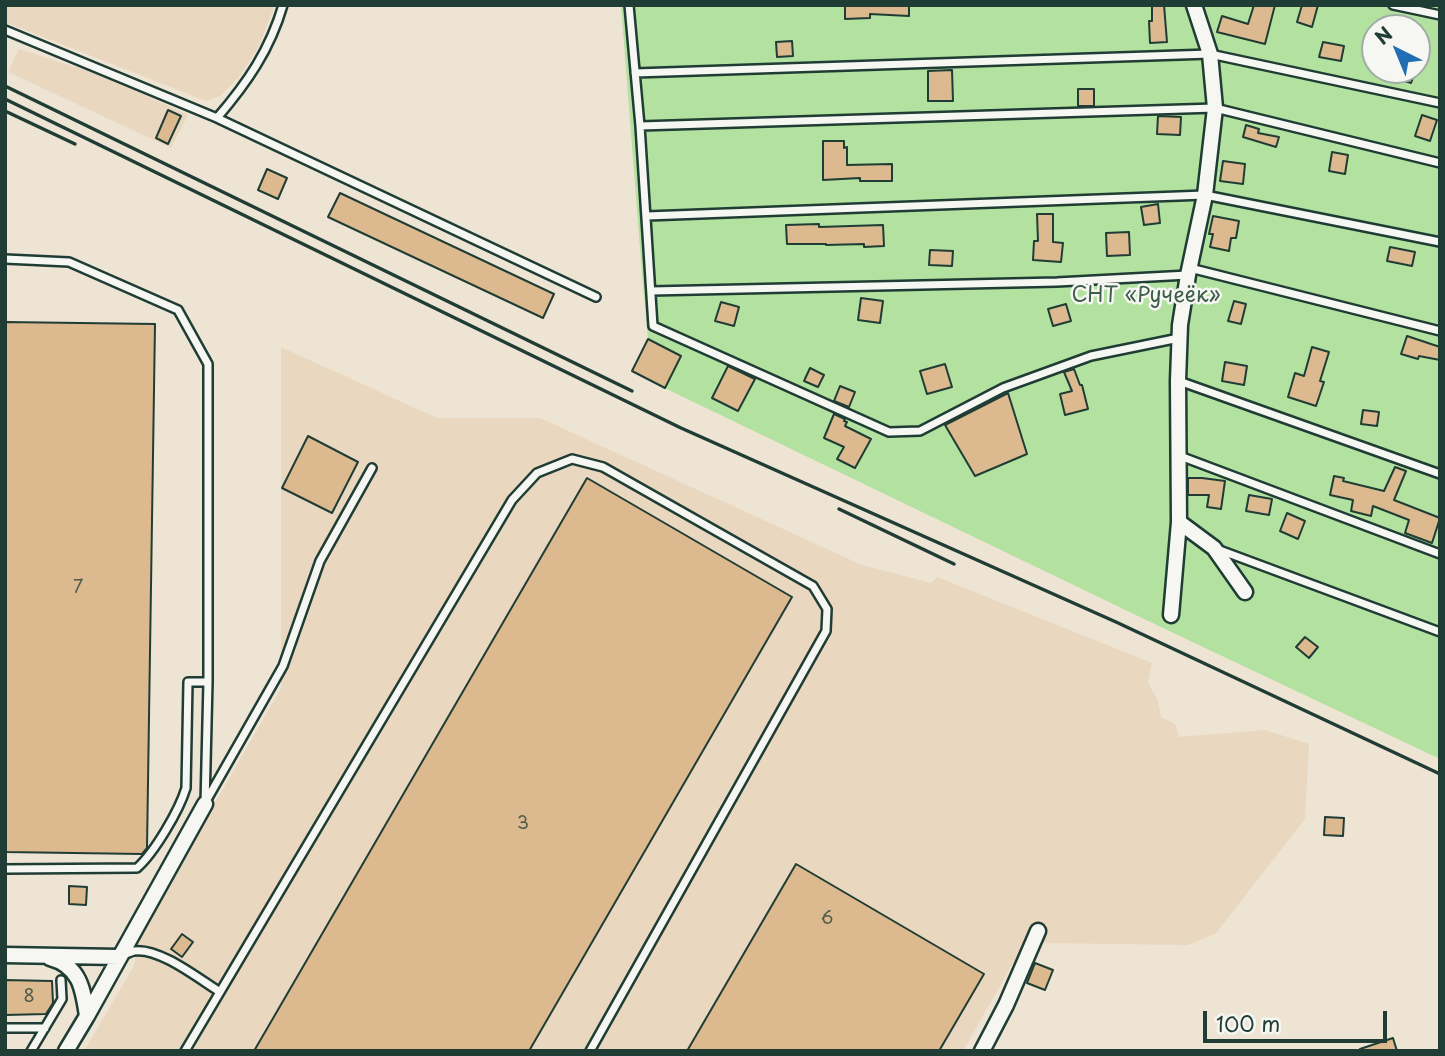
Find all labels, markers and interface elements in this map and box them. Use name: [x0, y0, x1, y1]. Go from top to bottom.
north arrow: [1361, 14, 1431, 84]
text: N: [1368, 20, 1398, 50]
park label: СНТ «Ручеёк»: [1072, 283, 1220, 309]
house number: 7: [73, 577, 83, 599]
house number: 3: [517, 813, 529, 835]
house number: 6: [821, 908, 833, 930]
house number: 8: [23, 986, 35, 1008]
scale bar: [1207, 996, 1391, 1040]
text: 100 m: [1216, 1007, 1280, 1039]

